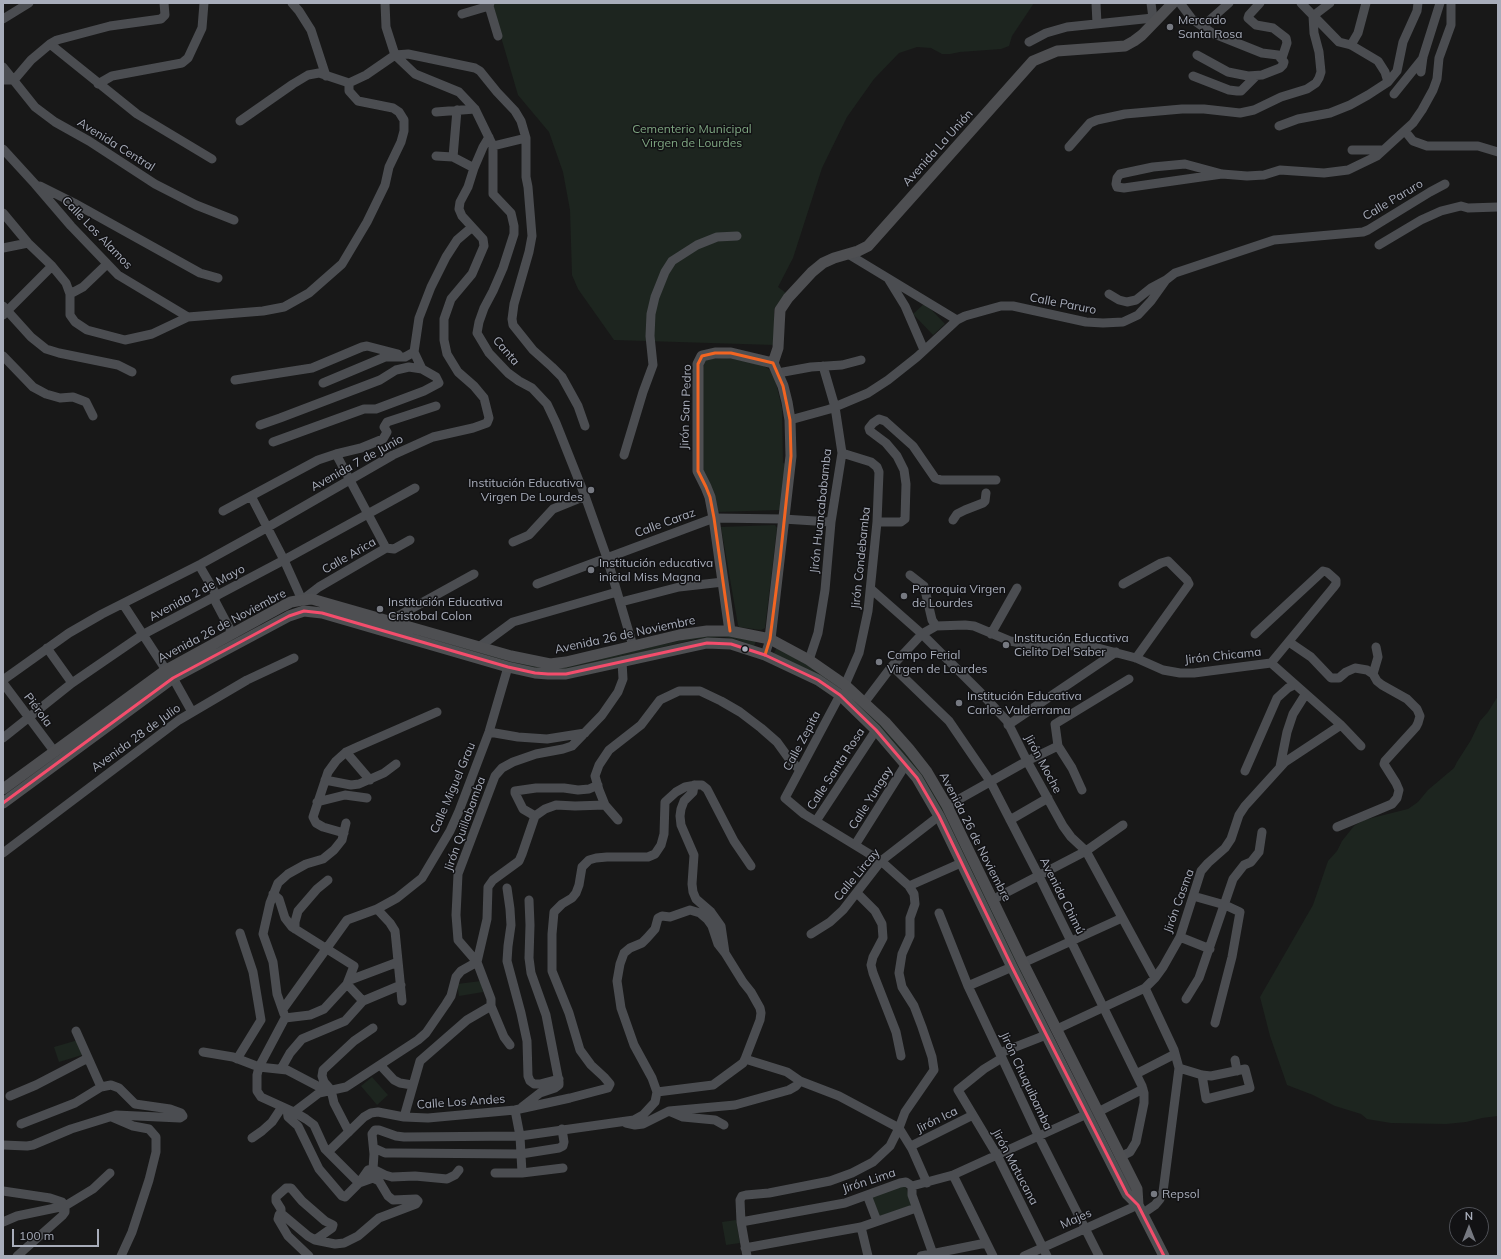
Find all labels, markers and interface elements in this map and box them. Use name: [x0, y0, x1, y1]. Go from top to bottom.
place label: Mercado Santa Rosa: [1178, 13, 1242, 41]
marker: Mercado Santa Rosa: [1165, 22, 1175, 32]
street label: Avenida La Unión: [900, 107, 976, 189]
street label: Avenida Central: [75, 115, 157, 175]
park label: Cementerio Municipal Virgen de Lourdes: [632, 122, 752, 150]
street label: Calle Paruro: [1360, 176, 1426, 224]
street label: Calle Los Alamos: [59, 194, 135, 272]
street label: Calle Paruro: [1028, 290, 1098, 318]
street label: Canta: [490, 334, 522, 368]
street label: Jirón San Pedro: [677, 364, 695, 450]
street label: Avenida 7 de Junio: [308, 432, 406, 494]
street label: Jirón Huancababamba: [807, 448, 835, 574]
place label: Institución Educativa Virgen De Lourdes: [468, 476, 583, 504]
marker: Institución Educativa Virgen De Lourdes: [586, 485, 596, 495]
street label: Calle Caraz: [633, 505, 697, 541]
street label: Jirón Condebamba: [848, 506, 874, 610]
street label: Calle Arica: [320, 535, 378, 577]
place label: Institución educativa inicial Miss Magna: [599, 556, 713, 584]
street label: Avenida 2 de Mayo: [147, 562, 247, 624]
marker: Institución educativa inicial Miss Magna: [586, 565, 596, 575]
place label: Parroquia Virgen de Lourdes: [912, 582, 1006, 610]
street label: Avenida 26 de Noviembre: [155, 586, 289, 666]
marker: Parroquia Virgen de Lourdes: [899, 591, 909, 601]
place label: Institución Educativa Cristobal Colon: [388, 595, 503, 623]
marker: Institución Educativa Cristobal Colon: [375, 604, 385, 614]
street label: Avenida 26 de Noviembre: [553, 613, 697, 657]
place label: Institución Educativa Cielito Del Saber: [1014, 631, 1129, 659]
marker: Institución Educativa Cielito Del Saber: [1001, 640, 1011, 650]
unlabelled marker: [740, 644, 750, 654]
street label: Jirón Chicama: [1184, 645, 1262, 667]
place label: Campo Ferial Virgen de Lourdes: [887, 648, 988, 676]
marker: Campo Ferial Virgen de Lourdes: [874, 657, 884, 667]
place label: Institución Educativa Carlos Valderrama: [967, 689, 1082, 717]
street label: Piérola: [21, 690, 55, 730]
marker: Institución Educativa Carlos Valderrama: [954, 698, 964, 708]
street label: Avenida 28 de Julio: [89, 701, 183, 775]
street label: Calle Zepita: [780, 709, 824, 773]
street label: Calle Santa Rosa: [804, 725, 868, 813]
street label: Jirón Moche: [1021, 732, 1065, 796]
street label: Calle Miguel Grau: [427, 740, 479, 836]
street label: Calle Yungay: [846, 764, 896, 832]
street label: Avenida 26 de Noviembre: [936, 770, 1014, 904]
street label: Jirón Quillabamba: [441, 775, 489, 873]
street label: Calle Lircay: [831, 846, 883, 904]
street label: Avenida Chimú: [1036, 855, 1088, 937]
street label: Jirón Casma: [1161, 867, 1197, 935]
street label: Jirón Chuquibamba: [997, 1030, 1055, 1132]
street label: Calle Los Andes: [416, 1092, 506, 1112]
street label: Jirón Ica: [914, 1104, 960, 1136]
street label: Jirón Matucana: [989, 1127, 1041, 1207]
street label: Jirón Lima: [841, 1166, 897, 1196]
place label: Repsol: [1162, 1187, 1200, 1201]
marker: Repsol: [1149, 1189, 1159, 1199]
street label: Majes: [1058, 1206, 1094, 1232]
north arrow: [1449, 1207, 1489, 1247]
text: N: [1465, 1209, 1473, 1223]
scale bar: [14, 1221, 101, 1247]
text: 100 m: [19, 1228, 54, 1243]

